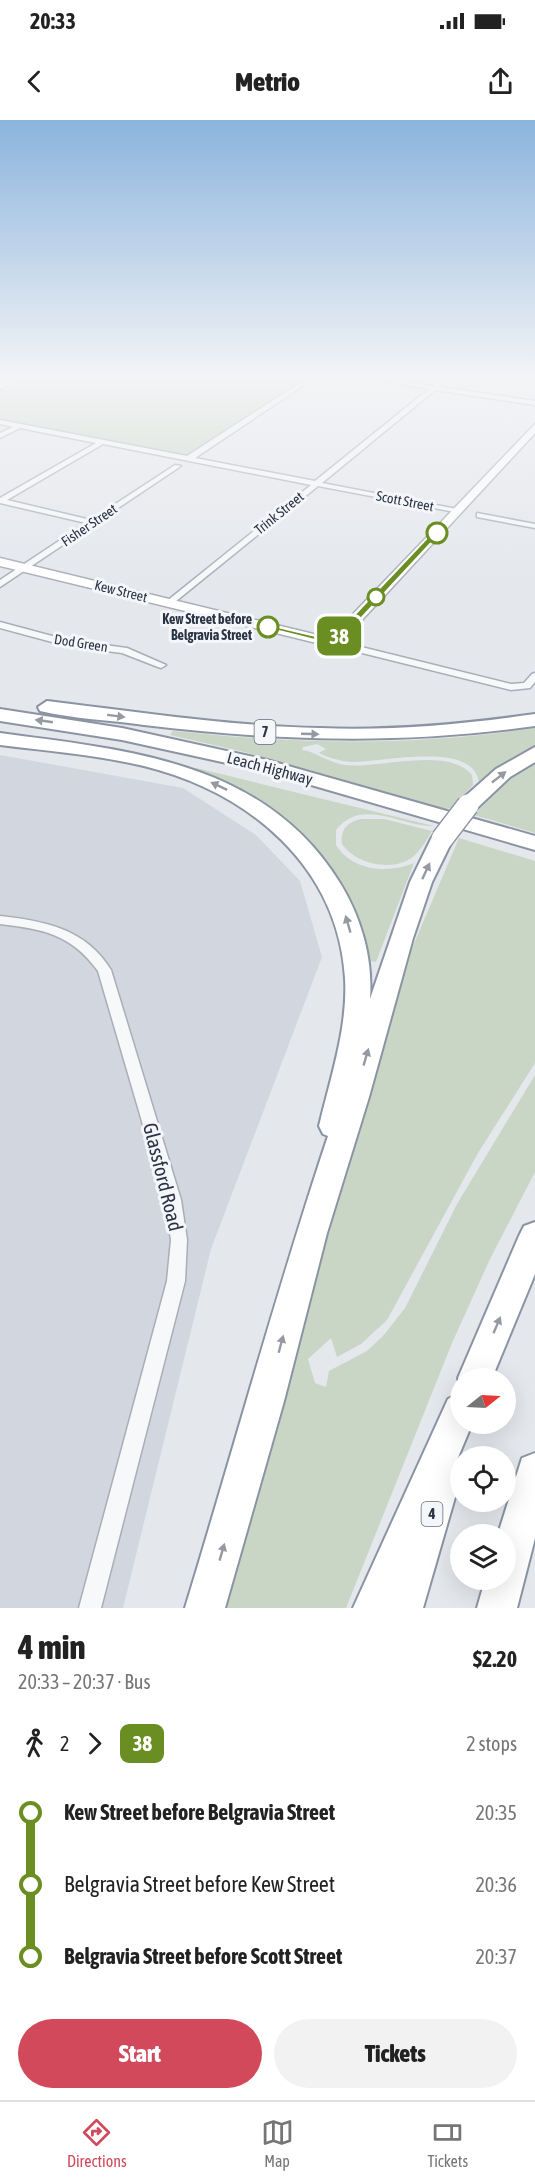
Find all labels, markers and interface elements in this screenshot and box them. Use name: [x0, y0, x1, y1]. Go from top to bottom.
text: 20:33: [30, 8, 76, 34]
icon: back: [18, 65, 51, 98]
icon: share: [484, 65, 517, 98]
text: Metrio: [235, 66, 300, 97]
street label: Trink Street: [251, 488, 307, 538]
street label: Scott Street: [375, 488, 435, 514]
street label: Fisher Street: [58, 501, 120, 549]
unlabelled marker: [426, 522, 448, 544]
street label: Kew Street: [93, 577, 149, 605]
unlabelled marker: [367, 588, 385, 606]
place label: Kew Street before Belgravia Street: [162, 611, 252, 643]
marker: Kew Street before Belgravia Street: [257, 616, 279, 638]
line badge: 38: [312, 616, 366, 656]
text: 38: [329, 624, 349, 648]
street label: Dod Green: [53, 631, 109, 655]
one-way arrow: [107, 711, 126, 720]
one-way arrow: [34, 717, 53, 726]
road number: 7: [254, 720, 276, 744]
one-way arrow: [301, 729, 320, 739]
street label: Leach Highway: [225, 748, 315, 789]
one-way arrow: [492, 771, 507, 783]
one-way arrow: [210, 782, 227, 791]
one-way arrow: [421, 863, 430, 880]
one-way arrow: [343, 915, 352, 933]
one-way arrow: [362, 1047, 372, 1066]
street label: Glassford Road: [139, 1120, 188, 1233]
one-way arrow: [493, 1316, 502, 1333]
one-way arrow: [277, 1335, 287, 1353]
north arrow: [450, 1368, 516, 1434]
map controls: [450, 1368, 516, 1590]
button: locate: [450, 1446, 516, 1512]
road number: 4: [422, 1502, 442, 1526]
button: layers: [450, 1524, 516, 1590]
one-way arrow: [218, 1543, 227, 1561]
text: 4 min: [18, 1628, 85, 1666]
text: $2.20: [473, 1646, 517, 1672]
text: 20:33 – 20:37 · Bus: [18, 1670, 151, 1693]
icon: walk: [18, 1727, 51, 1760]
icon: forward: [78, 1727, 111, 1760]
text: 38: [132, 1731, 152, 1755]
text: 2: [60, 1732, 69, 1755]
text: 2 stops: [466, 1732, 517, 1755]
text: Kew Street before Belgravia Street: [64, 1799, 335, 1825]
text: 20:35: [475, 1801, 517, 1824]
text: Belgravia Street before Kew Street: [64, 1871, 335, 1897]
text: 20:36: [475, 1873, 517, 1896]
text: Belgravia Street before Scott Street: [64, 1943, 342, 1969]
text: 20:37: [475, 1945, 517, 1968]
button: Start: [18, 2019, 262, 2088]
button: Tickets: [274, 2019, 517, 2088]
tab: Directions: [67, 2116, 127, 2170]
tab: Map: [261, 2116, 294, 2170]
tab: Tickets: [427, 2116, 468, 2170]

